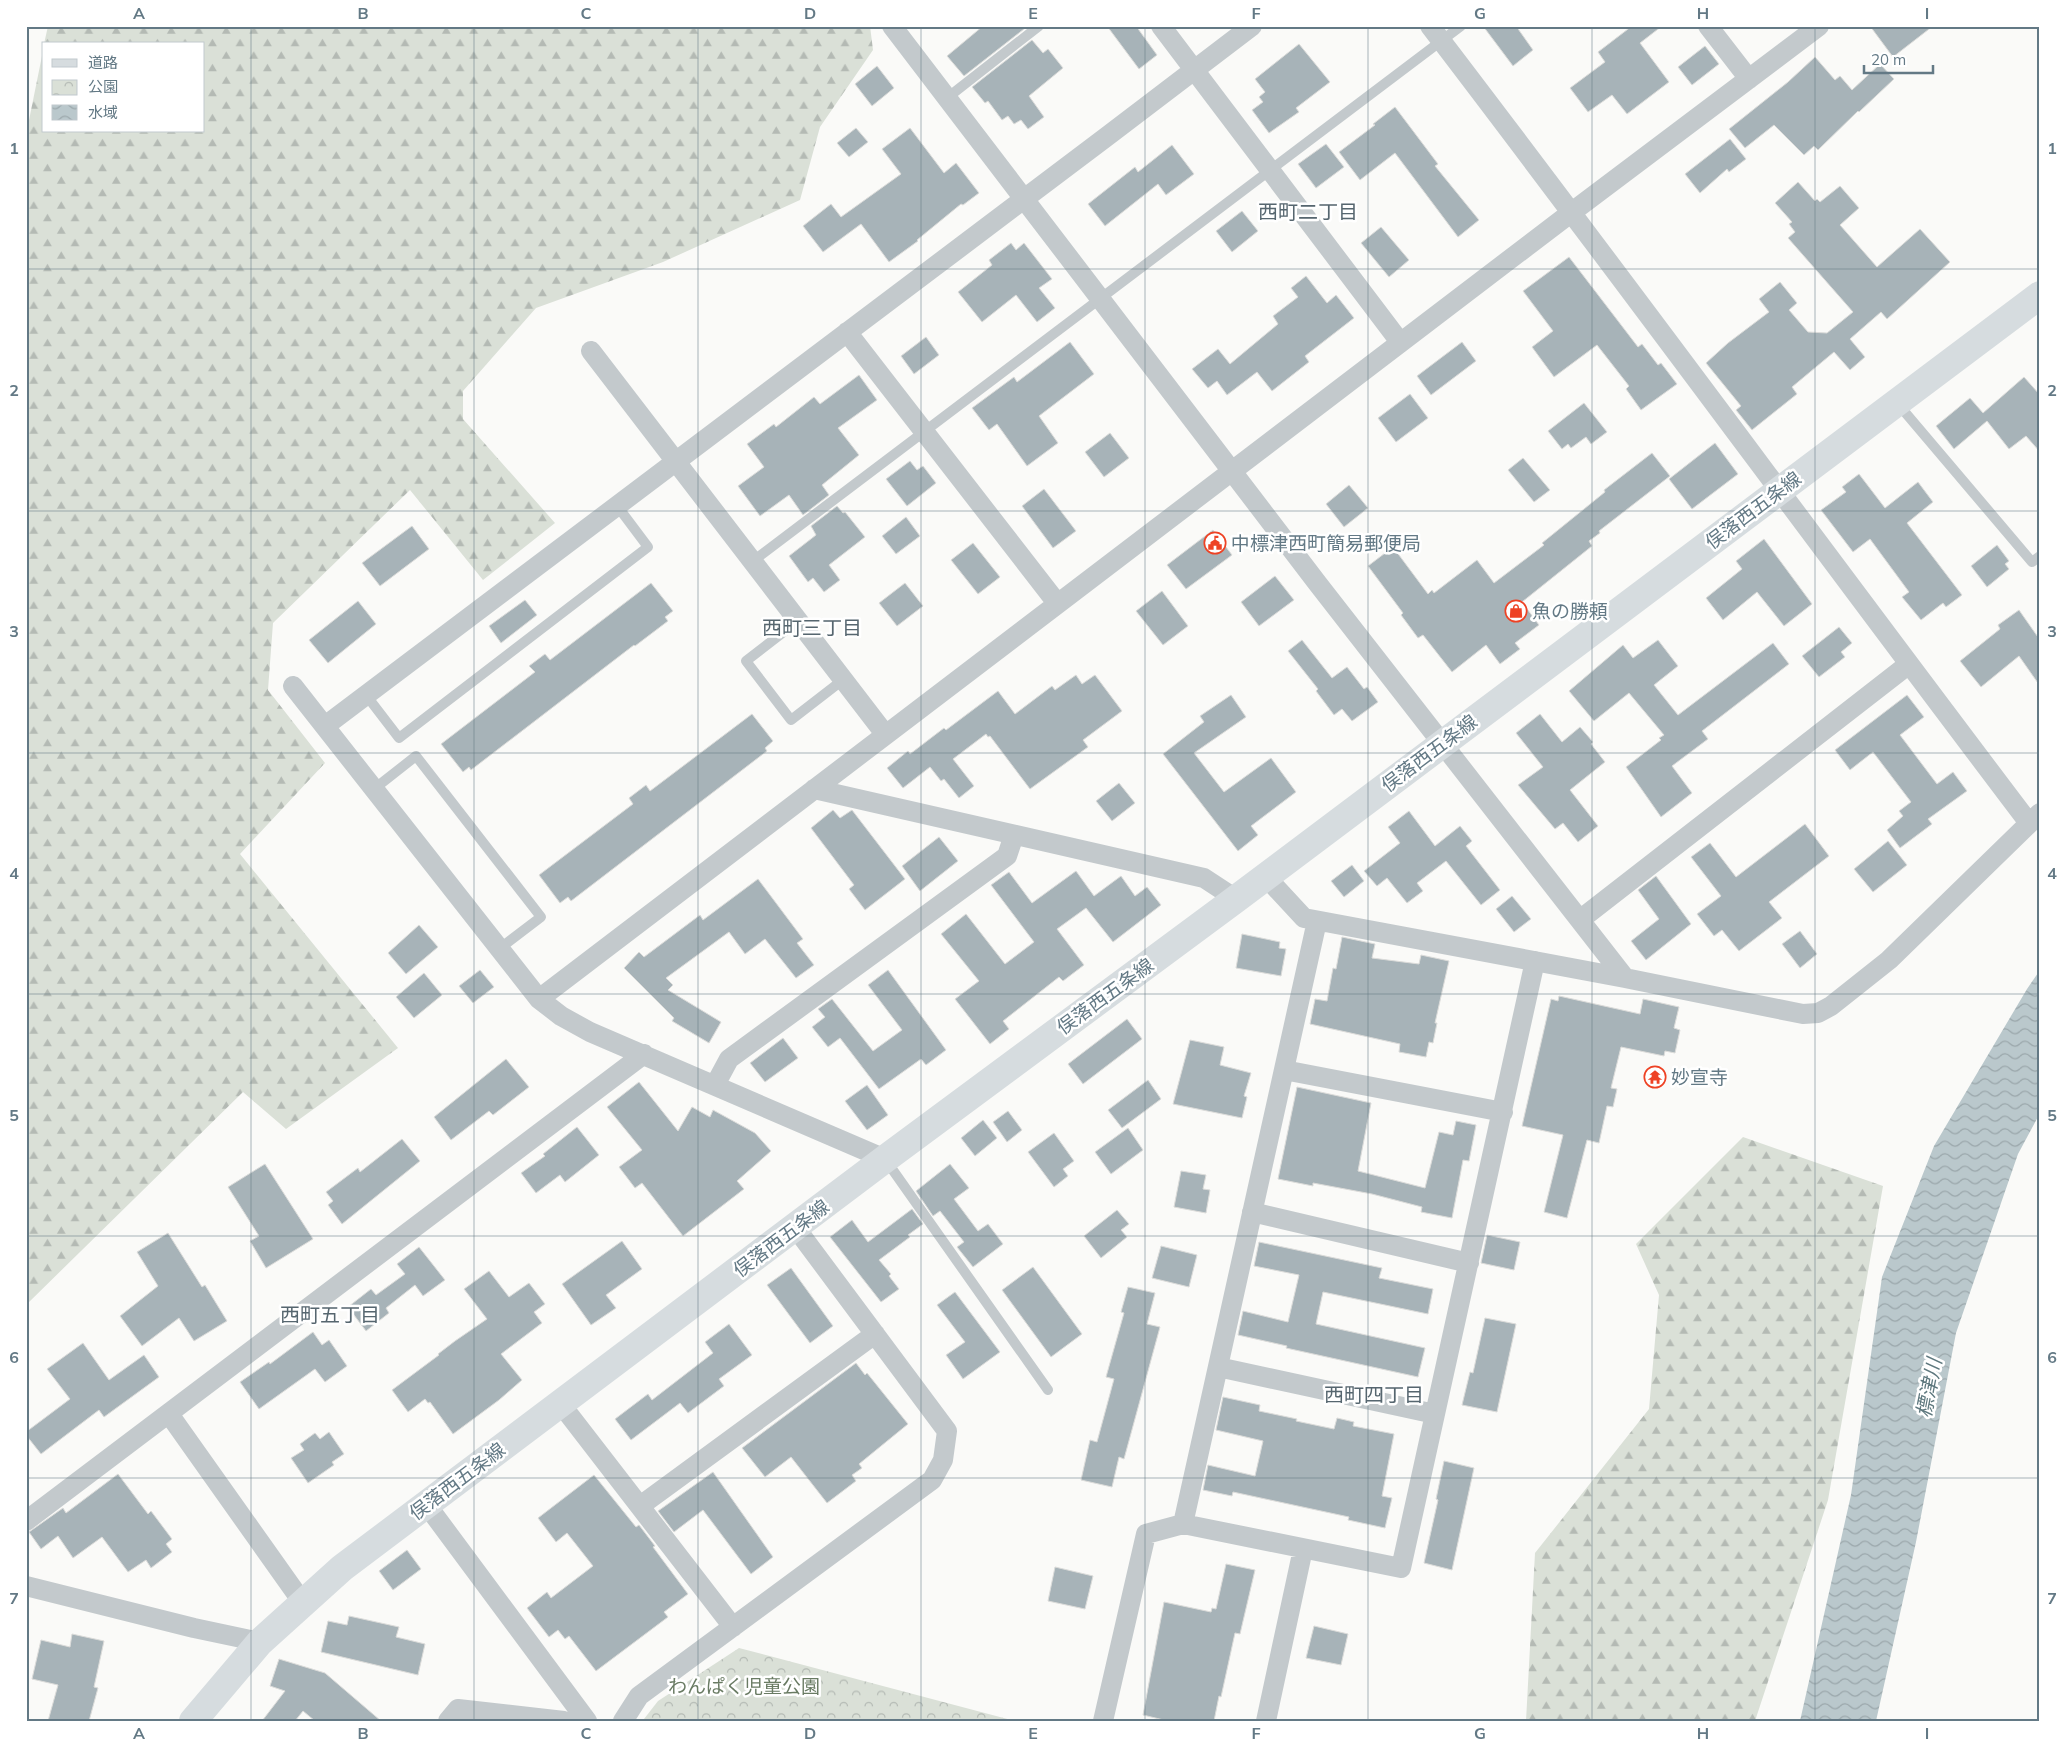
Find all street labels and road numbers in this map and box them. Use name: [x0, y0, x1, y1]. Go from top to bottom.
street label: 俣落西五条線: [1700, 466, 1806, 554]
street label: 俣落西五条線: [1376, 709, 1482, 797]
street label: 俣落西五条線: [1052, 953, 1158, 1039]
street label: 俣落西五条線: [728, 1194, 834, 1282]
street label: 俣落西五条線: [404, 1437, 510, 1525]

